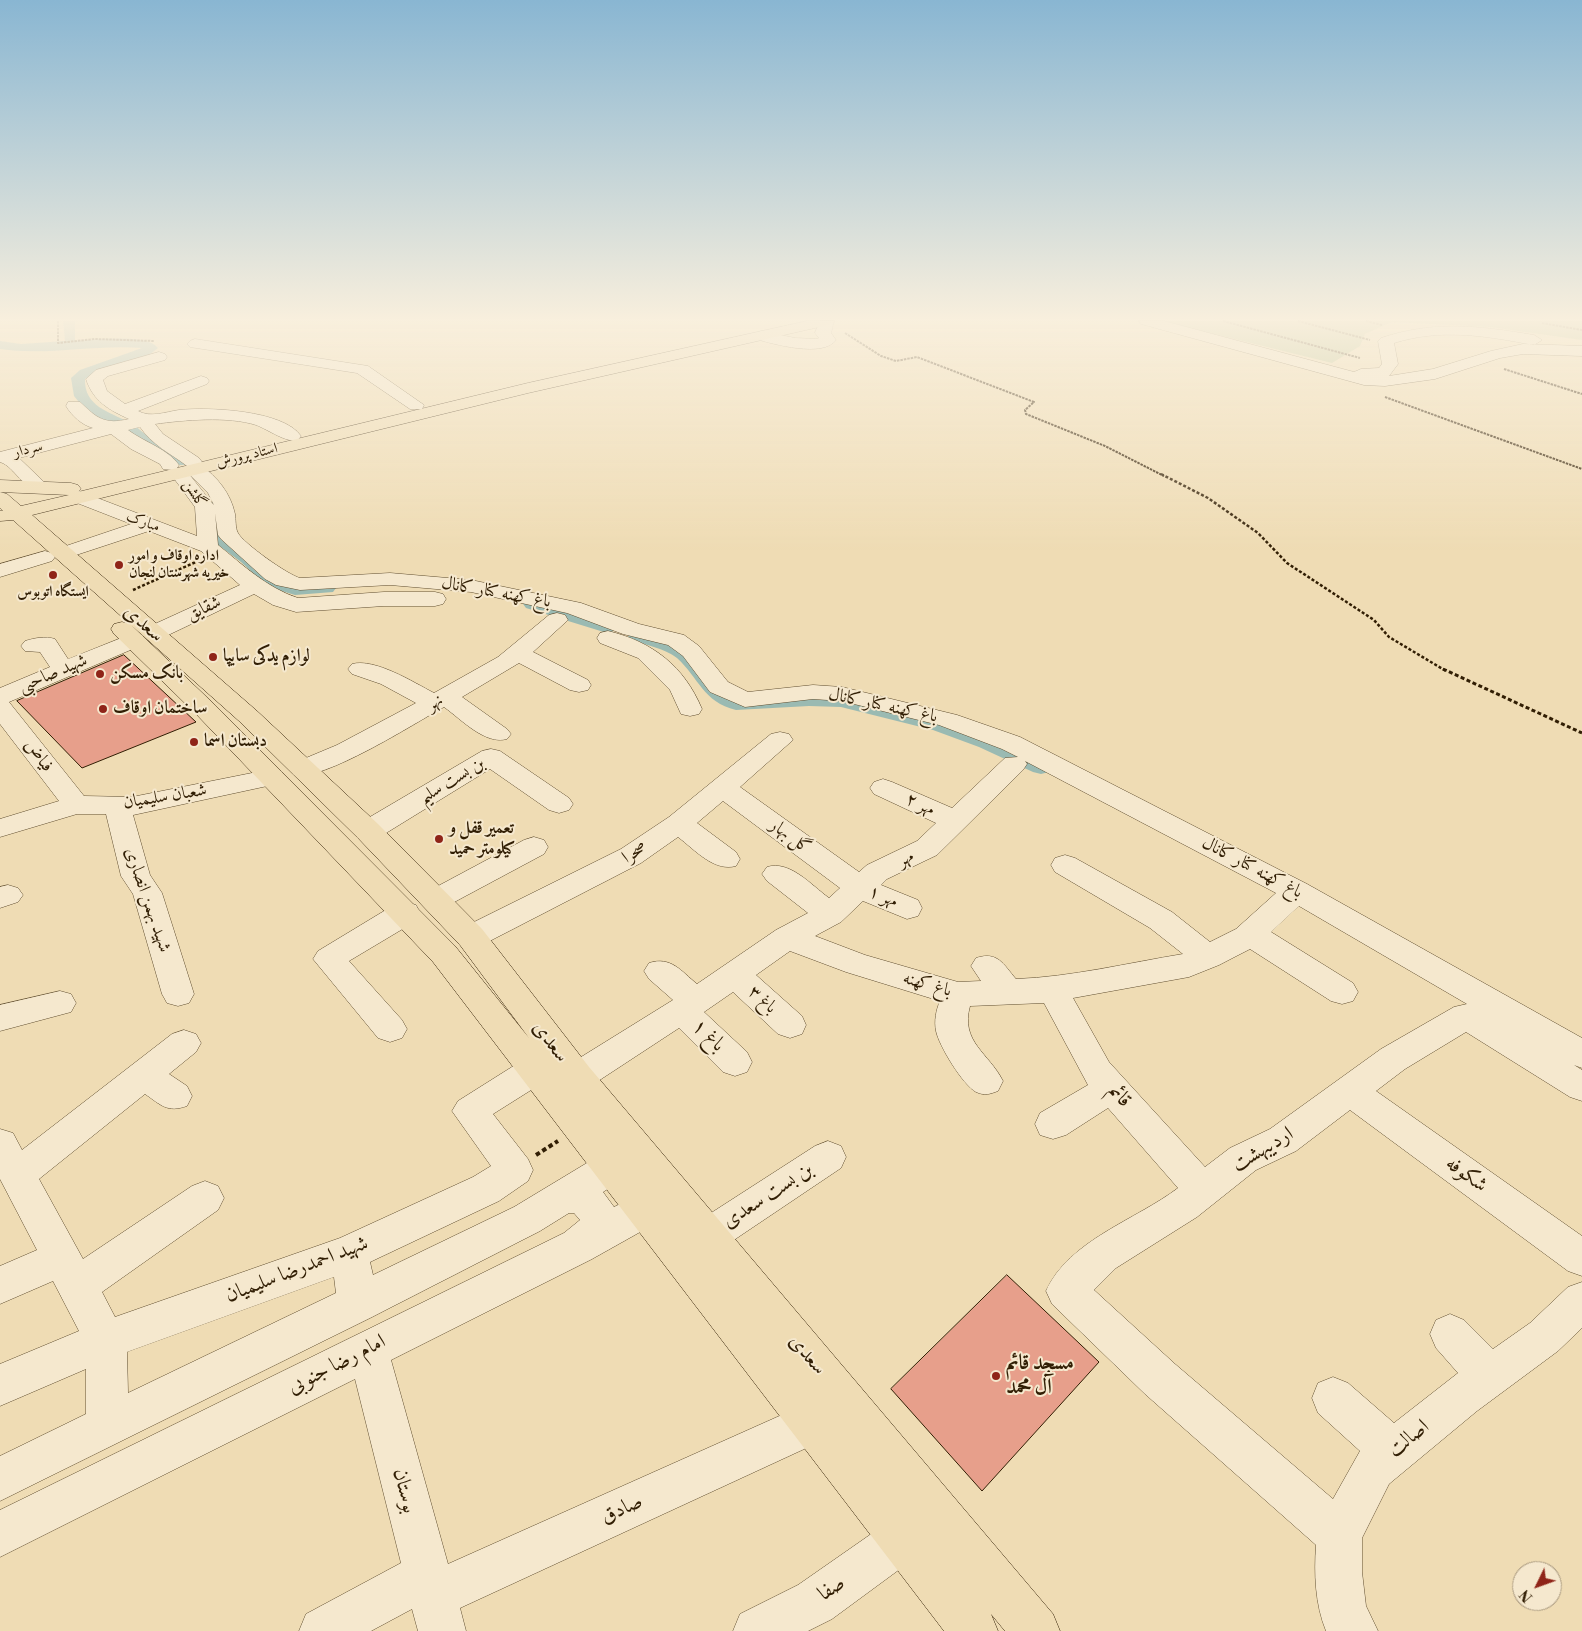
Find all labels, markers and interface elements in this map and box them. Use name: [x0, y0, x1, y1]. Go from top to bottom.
street label: سردار: [12, 438, 44, 462]
street label: استاد پرورش: [214, 440, 280, 472]
street label: گلشن: [178, 477, 210, 511]
street label: مبارک: [124, 507, 162, 537]
place label: اداره اوقاف و امور خیریه شهرستان لنجان: [129, 547, 229, 582]
marker: اداره اوقاف و امور خیریه شهرستان لنجان: [113, 559, 125, 571]
marker: ایستگاه اتوبوس: [47, 569, 59, 581]
street label: باغ کهنه کنار کانال: [440, 573, 552, 613]
place label: ایستگاه اتوبوس: [17, 583, 89, 601]
street label: شقایق: [183, 592, 225, 626]
street label: سعدی: [118, 600, 168, 648]
place label: لوازم یدکی سایپا: [223, 646, 310, 668]
street label: شهید صاحبی: [15, 650, 91, 698]
marker: لوازم یدکی سایپا: [207, 651, 219, 663]
place label: بانک مسکن: [110, 663, 183, 685]
marker: بانک مسکن: [94, 668, 106, 680]
street label: باغ کهنه کنار کانال: [827, 684, 939, 728]
street label: نهر: [423, 690, 447, 716]
place label: ساختمان اوقاف: [113, 698, 207, 720]
marker: ساختمان اوقاف: [97, 703, 109, 715]
place label: دبستان اسما: [204, 731, 267, 753]
street label: فیاض: [19, 735, 57, 777]
marker: دبستان اسما: [188, 736, 200, 748]
street label: بن بست سلیم: [415, 753, 489, 809]
street label: شعبان سلیمیان: [122, 780, 208, 814]
street label: مهر ۲: [902, 789, 938, 821]
street label: گل بهار: [765, 815, 815, 859]
place label: تعمیر قفل و کیلومتر حمید: [449, 818, 515, 861]
street label: باغ کهنه کنار کانال: [1198, 832, 1306, 904]
marker: تعمیر قفل و کیلومتر حمید: [433, 833, 445, 845]
street label: صحرا: [618, 837, 652, 869]
street label: شهید بهمن انصاری: [119, 845, 175, 955]
street label: مهر: [894, 846, 918, 872]
street label: مهر ۱: [865, 881, 901, 913]
street label: باغ کهنه: [900, 968, 954, 1002]
street label: باغ ۳: [743, 981, 781, 1019]
street label: باغ ۱: [686, 1014, 730, 1058]
street label: سعدی: [526, 1016, 574, 1068]
street label: قائم: [1102, 1079, 1136, 1113]
street label: اردیبهشت: [1228, 1122, 1298, 1178]
street label: شکوفه: [1440, 1151, 1492, 1199]
street label: بن بست سعدی: [718, 1157, 818, 1235]
street label: شهید احمدرضا سلیمیان: [222, 1231, 372, 1309]
street label: سعدی: [783, 1329, 831, 1381]
street label: امام رضا جنوبی: [284, 1330, 390, 1400]
place label: مسجد قائم آل محمد: [1006, 1351, 1074, 1401]
marker: مسجد قائم آل محمد: [990, 1370, 1002, 1382]
street label: اصالت: [1383, 1415, 1435, 1463]
street label: بوستان: [386, 1466, 422, 1516]
street label: صادق: [597, 1489, 647, 1531]
north arrow: [1512, 1561, 1562, 1611]
street label: صفا: [814, 1571, 850, 1607]
text: N: [1516, 1585, 1537, 1606]

